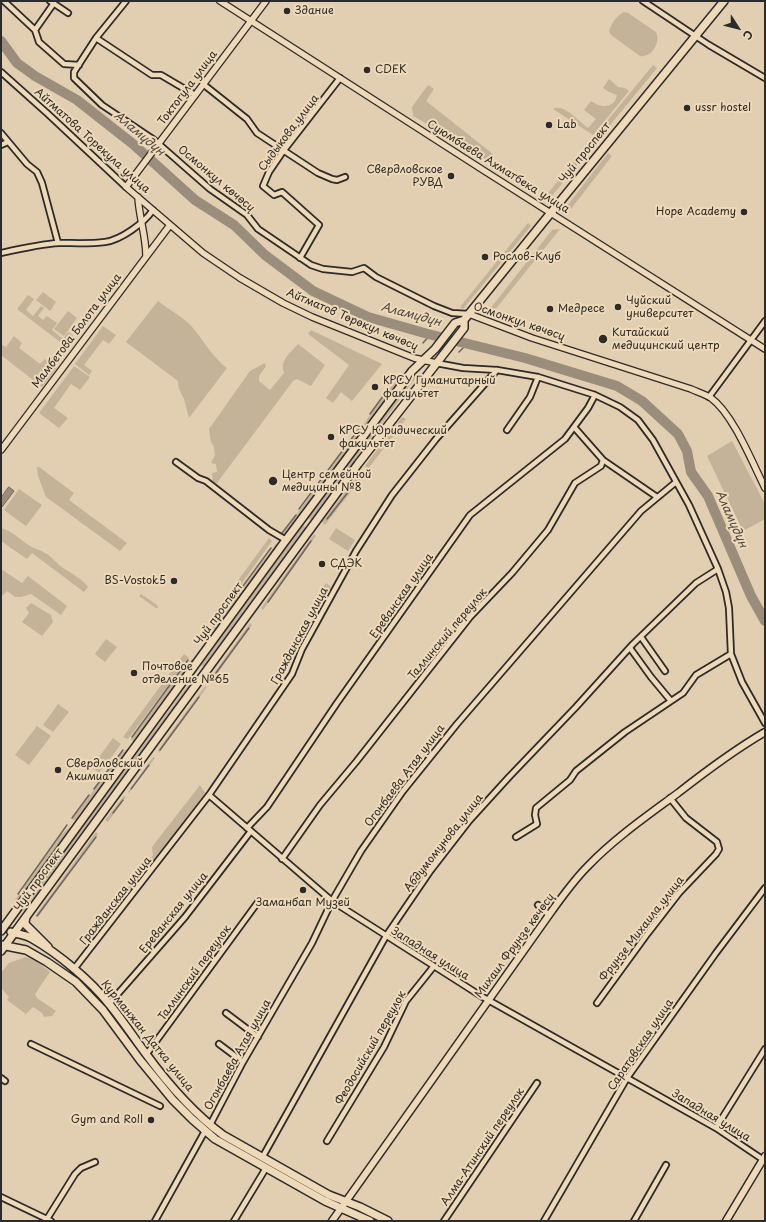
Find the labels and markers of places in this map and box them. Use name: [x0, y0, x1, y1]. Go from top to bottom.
place label: Здание: [295, 4, 334, 18]
marker: Здание: [282, 6, 292, 16]
place label: CDEK: [375, 63, 406, 77]
marker: CDEK: [362, 65, 372, 75]
place label: ussr hostel: [695, 101, 751, 115]
marker: ussr hostel: [682, 103, 692, 113]
place label: Lab: [557, 118, 576, 132]
marker: Lab: [544, 120, 554, 130]
place label: Свердловское РУВД: [366, 163, 443, 189]
marker: Свердловское РУВД: [446, 171, 456, 181]
place label: Hope Academy: [656, 205, 736, 219]
marker: Hope Academy: [739, 207, 749, 217]
place label: Рослов-Клуб: [493, 250, 561, 264]
marker: Рослов-Клуб: [480, 252, 490, 262]
place label: Чуйский университет: [626, 294, 694, 320]
place label: Медресе: [558, 302, 605, 316]
marker: Чуйский университет: [613, 302, 623, 312]
marker: Медресе: [545, 304, 555, 314]
place label: Китайский медицинский центр: [612, 326, 720, 352]
marker: Китайский медицинский центр: [597, 333, 609, 345]
place label: КРСУ Гуманитарный факультет: [383, 374, 496, 400]
marker: КРСУ Гуманитарный факультет: [370, 382, 380, 392]
place label: КРСУ Юридический факультет: [339, 424, 447, 450]
marker: КРСУ Юридический факультет: [326, 432, 336, 442]
place label: Центр семейной медицины №8: [282, 468, 371, 494]
marker: Центр семейной медицины №8: [267, 475, 279, 487]
place label: СДЭК: [330, 557, 362, 571]
marker: СДЭК: [317, 559, 327, 569]
place label: BS-Vostok5: [105, 574, 166, 588]
marker: BS-Vostok5: [169, 576, 179, 586]
place label: Почтовое отделение №65: [142, 660, 229, 686]
marker: Почтовое отделение №65: [129, 668, 139, 678]
place label: Свердловский Акимиат: [66, 757, 143, 783]
marker: Свердловский Акимиат: [53, 765, 63, 775]
marker: Заманбап Музей: [298, 885, 308, 895]
place label: Заманбап Музей: [256, 896, 350, 910]
place label: Gym and Roll: [71, 1113, 143, 1127]
marker: Gym and Roll: [146, 1115, 156, 1125]

